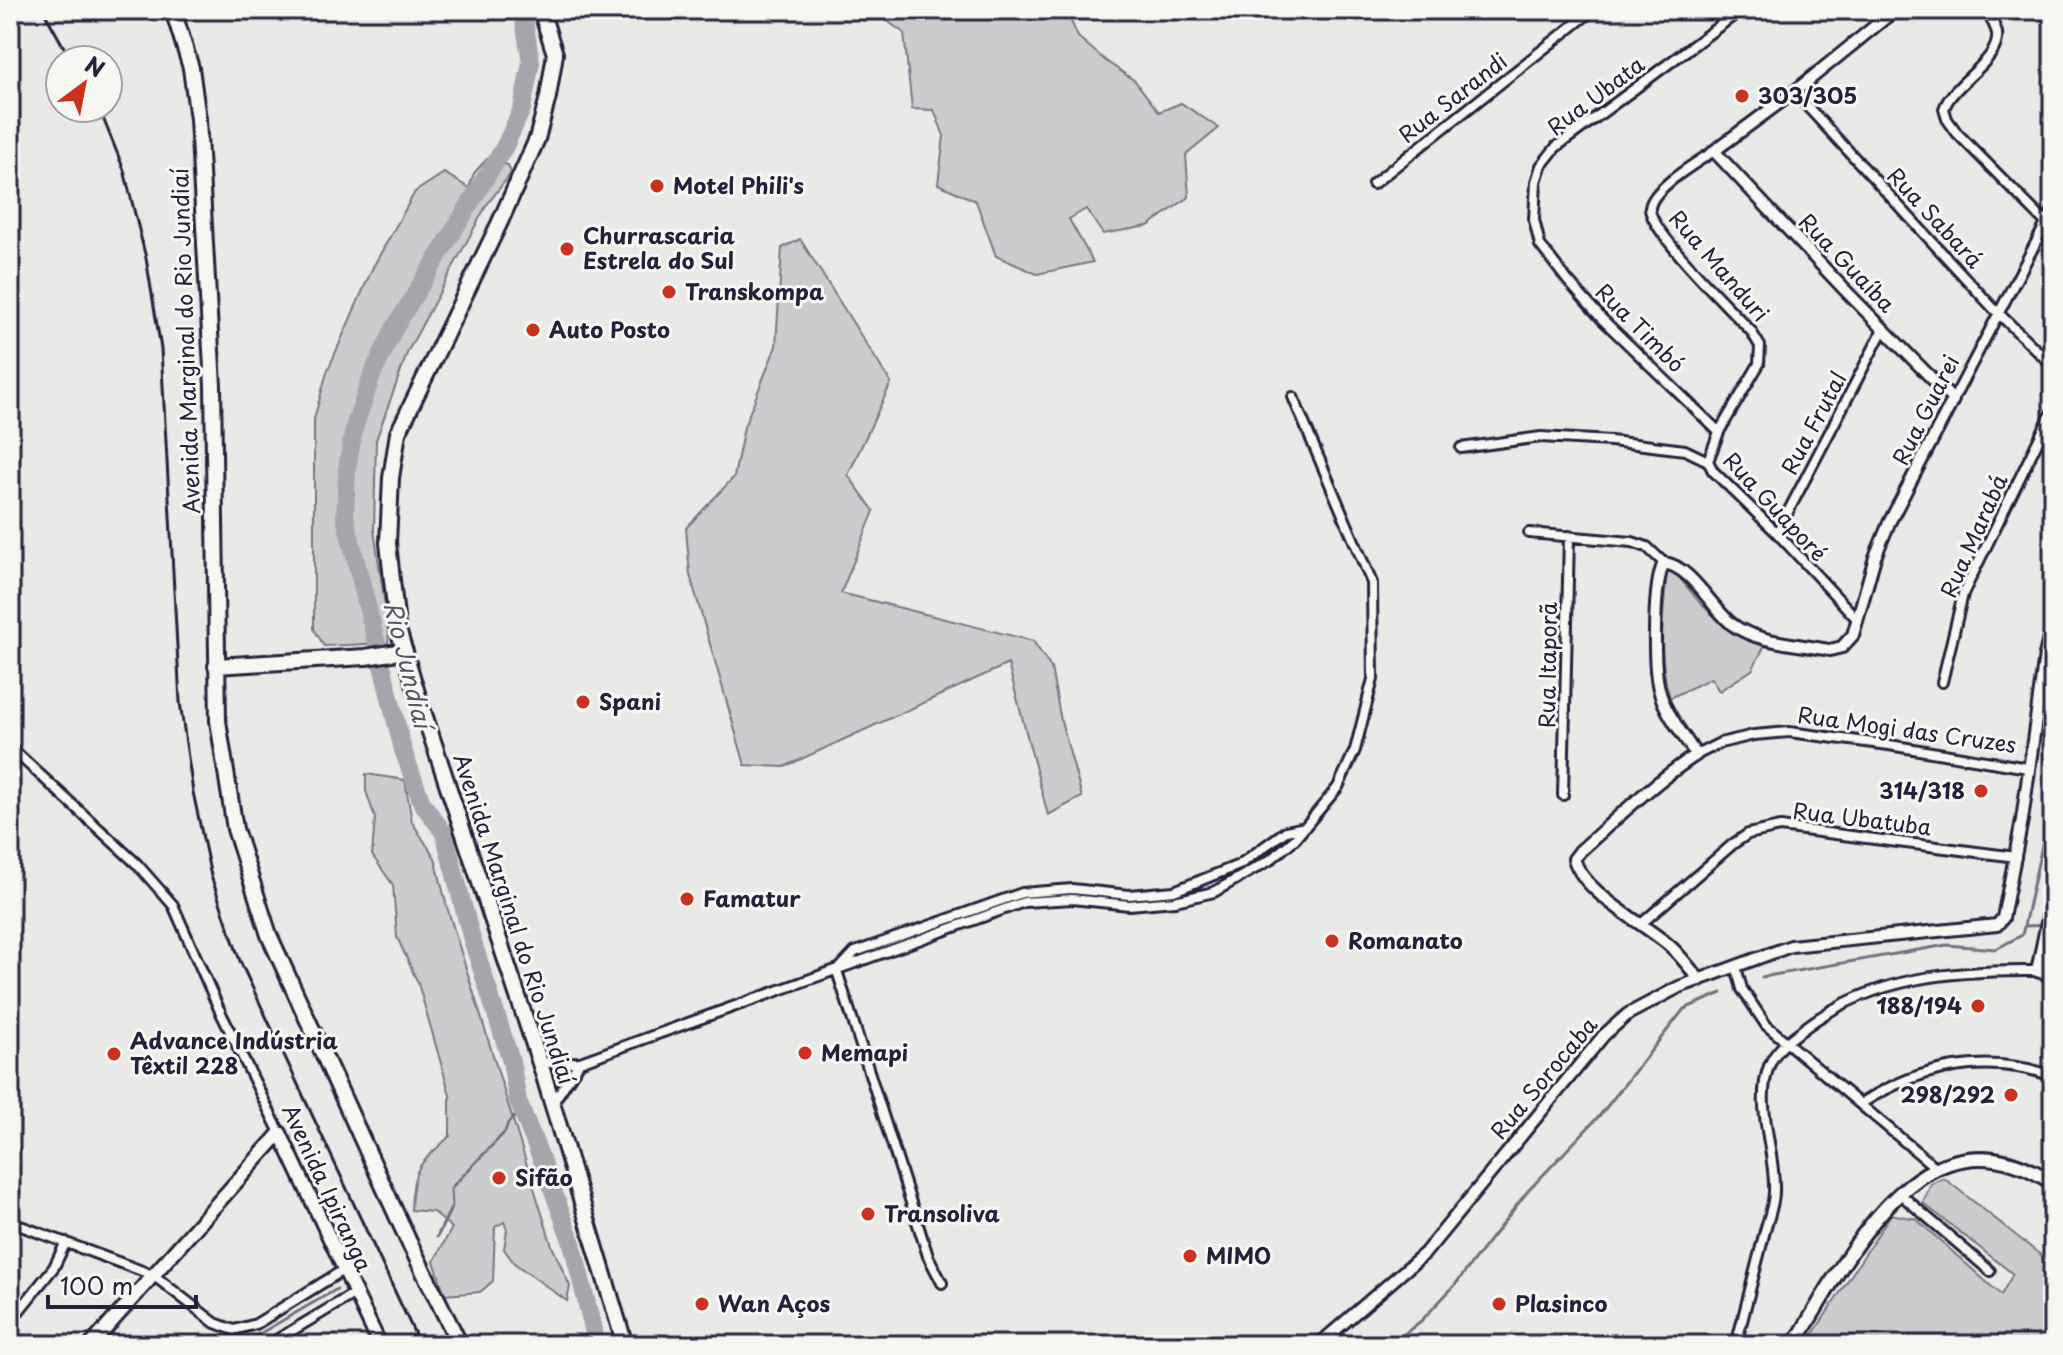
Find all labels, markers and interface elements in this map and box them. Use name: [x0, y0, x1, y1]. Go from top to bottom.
north arrow: [44, 44, 124, 124]
street label: Rua Sarandi: [1391, 44, 1513, 150]
text: N: [79, 47, 112, 84]
street label: Rua Ubata: [1540, 47, 1651, 142]
place label: 303/305: [1758, 78, 1857, 111]
marker: 303/305: [1733, 87, 1751, 105]
street label: Rua Sabará: [1881, 159, 1992, 275]
street label: Avenida Marginal do Rio Jundiaí: [162, 167, 207, 514]
place label: Motel Phili's: [673, 168, 804, 201]
marker: Motel Phili's: [648, 177, 666, 195]
street label: Rua Manduri: [1662, 202, 1778, 328]
street label: Rua Guaíba: [1792, 205, 1904, 319]
place label: Churrascaria Estrela do Sul: [583, 218, 735, 276]
marker: Churrascaria Estrela do Sul: [558, 240, 576, 258]
place label: Transkompa: [685, 274, 824, 307]
street label: Rua Timbó: [1589, 275, 1693, 379]
marker: Transkompa: [660, 283, 678, 301]
place label: Auto Posto: [549, 312, 670, 345]
marker: Auto Posto: [524, 321, 542, 339]
street label: Rua Guarei: [1883, 349, 1966, 470]
street label: Rua Frutal: [1772, 365, 1854, 480]
street label: Rua Guaporé: [1717, 444, 1836, 568]
street label: Rua Marabá: [1931, 468, 2015, 602]
water label: Rio Jundiaí: [376, 598, 443, 737]
street label: Rua Itaporã: [1529, 601, 1564, 728]
place label: Spani: [599, 684, 661, 717]
marker: Spani: [574, 693, 592, 711]
street label: Rua Mogi das Cruzes: [1796, 697, 2019, 760]
street label: Avenida Marginal do Rio Jundiaí: [446, 749, 585, 1089]
place label: 314/318: [1879, 773, 1965, 806]
marker: 314/318: [1972, 782, 1990, 800]
street label: Rua Ubatuba: [1791, 793, 1934, 842]
place label: Famatur: [703, 881, 801, 914]
marker: Famatur: [678, 890, 696, 908]
place label: Romanato: [1348, 923, 1463, 956]
marker: Romanato: [1323, 932, 1341, 950]
place label: 188/194: [1876, 988, 1962, 1021]
marker: 188/194: [1969, 997, 1987, 1015]
street label: Rua Sorocaba: [1482, 1008, 1604, 1146]
place label: Advance Indústria Têxtil 228: [130, 1023, 338, 1081]
place label: Memapi: [821, 1035, 908, 1068]
marker: Memapi: [796, 1044, 814, 1062]
marker: Advance Indústria Têxtil 228: [105, 1045, 123, 1063]
place label: 298/292: [1900, 1077, 1995, 1110]
marker: 298/292: [2002, 1086, 2020, 1104]
street label: Avenida Ipiranga: [275, 1098, 382, 1277]
place label: Sifão: [515, 1160, 573, 1193]
marker: Sifão: [490, 1169, 508, 1187]
place label: Transoliva: [884, 1196, 1001, 1229]
marker: Transoliva: [859, 1205, 877, 1223]
place label: MIMO: [1206, 1238, 1271, 1271]
marker: MIMO: [1181, 1247, 1199, 1265]
scale bar: [48, 1259, 196, 1309]
text: 100 m: [60, 1267, 133, 1303]
place label: Wan Aços: [718, 1286, 830, 1319]
place label: Plasinco: [1515, 1286, 1607, 1319]
marker: Wan Aços: [693, 1295, 711, 1313]
marker: Plasinco: [1490, 1295, 1508, 1313]

